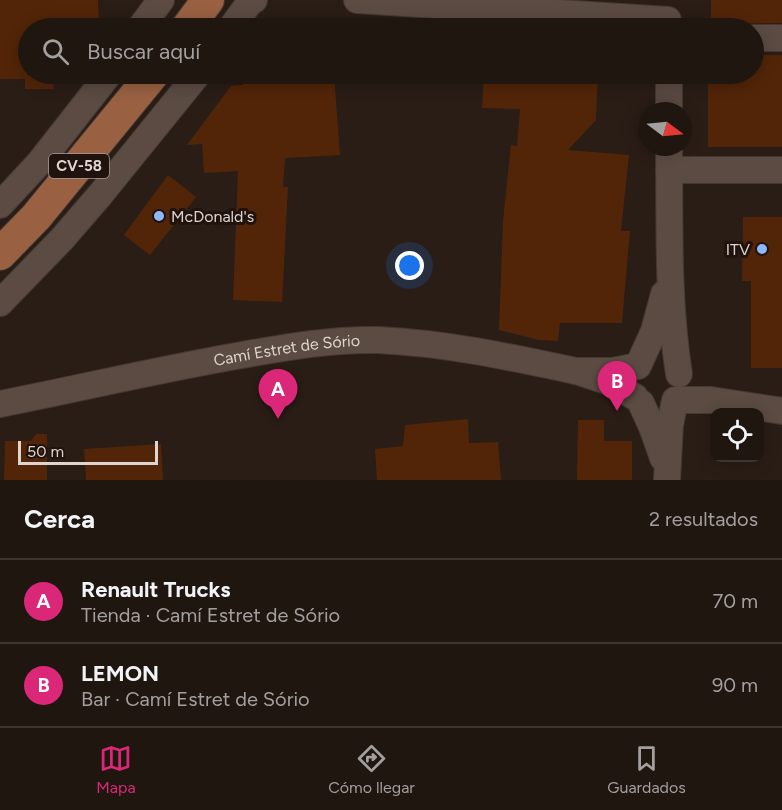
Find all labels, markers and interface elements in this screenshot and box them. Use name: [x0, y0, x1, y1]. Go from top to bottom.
search box: [18, 18, 764, 84]
icon: search: [39, 35, 72, 68]
text: Buscar aquí: [87, 38, 200, 65]
north arrow: [638, 102, 692, 156]
road number: CV-58: [49, 154, 109, 178]
place label: McDonald's: [171, 207, 254, 226]
marker: McDonald's: [152, 209, 166, 223]
place label: ITV: [726, 240, 750, 259]
marker: ITV: [755, 242, 769, 256]
your location: [395, 251, 424, 280]
street label: Camí Estret de Sório: [212, 331, 360, 369]
pin: B: [598, 362, 636, 411]
pin: A: [258, 370, 298, 419]
map controls: [710, 408, 764, 462]
button: locate: [710, 408, 764, 462]
scale bar: [18, 438, 158, 466]
text: 50 m: [27, 442, 64, 461]
text: Cerca: [24, 503, 95, 535]
text: 2 resultados: [649, 507, 758, 531]
text: Renault Trucks: [81, 576, 231, 603]
text: A: [36, 589, 51, 613]
text: 70 m: [712, 589, 758, 613]
text: Tienda · Camí Estret de Sório: [81, 603, 340, 627]
text: LEMON: [81, 660, 159, 687]
text: B: [37, 673, 50, 697]
text: 90 m: [712, 673, 758, 697]
text: Bar · Camí Estret de Sório: [81, 687, 310, 711]
tab: Mapa: [96, 742, 136, 797]
tab: Cómo llegar: [328, 742, 415, 797]
tab: Guardados: [607, 742, 686, 797]

